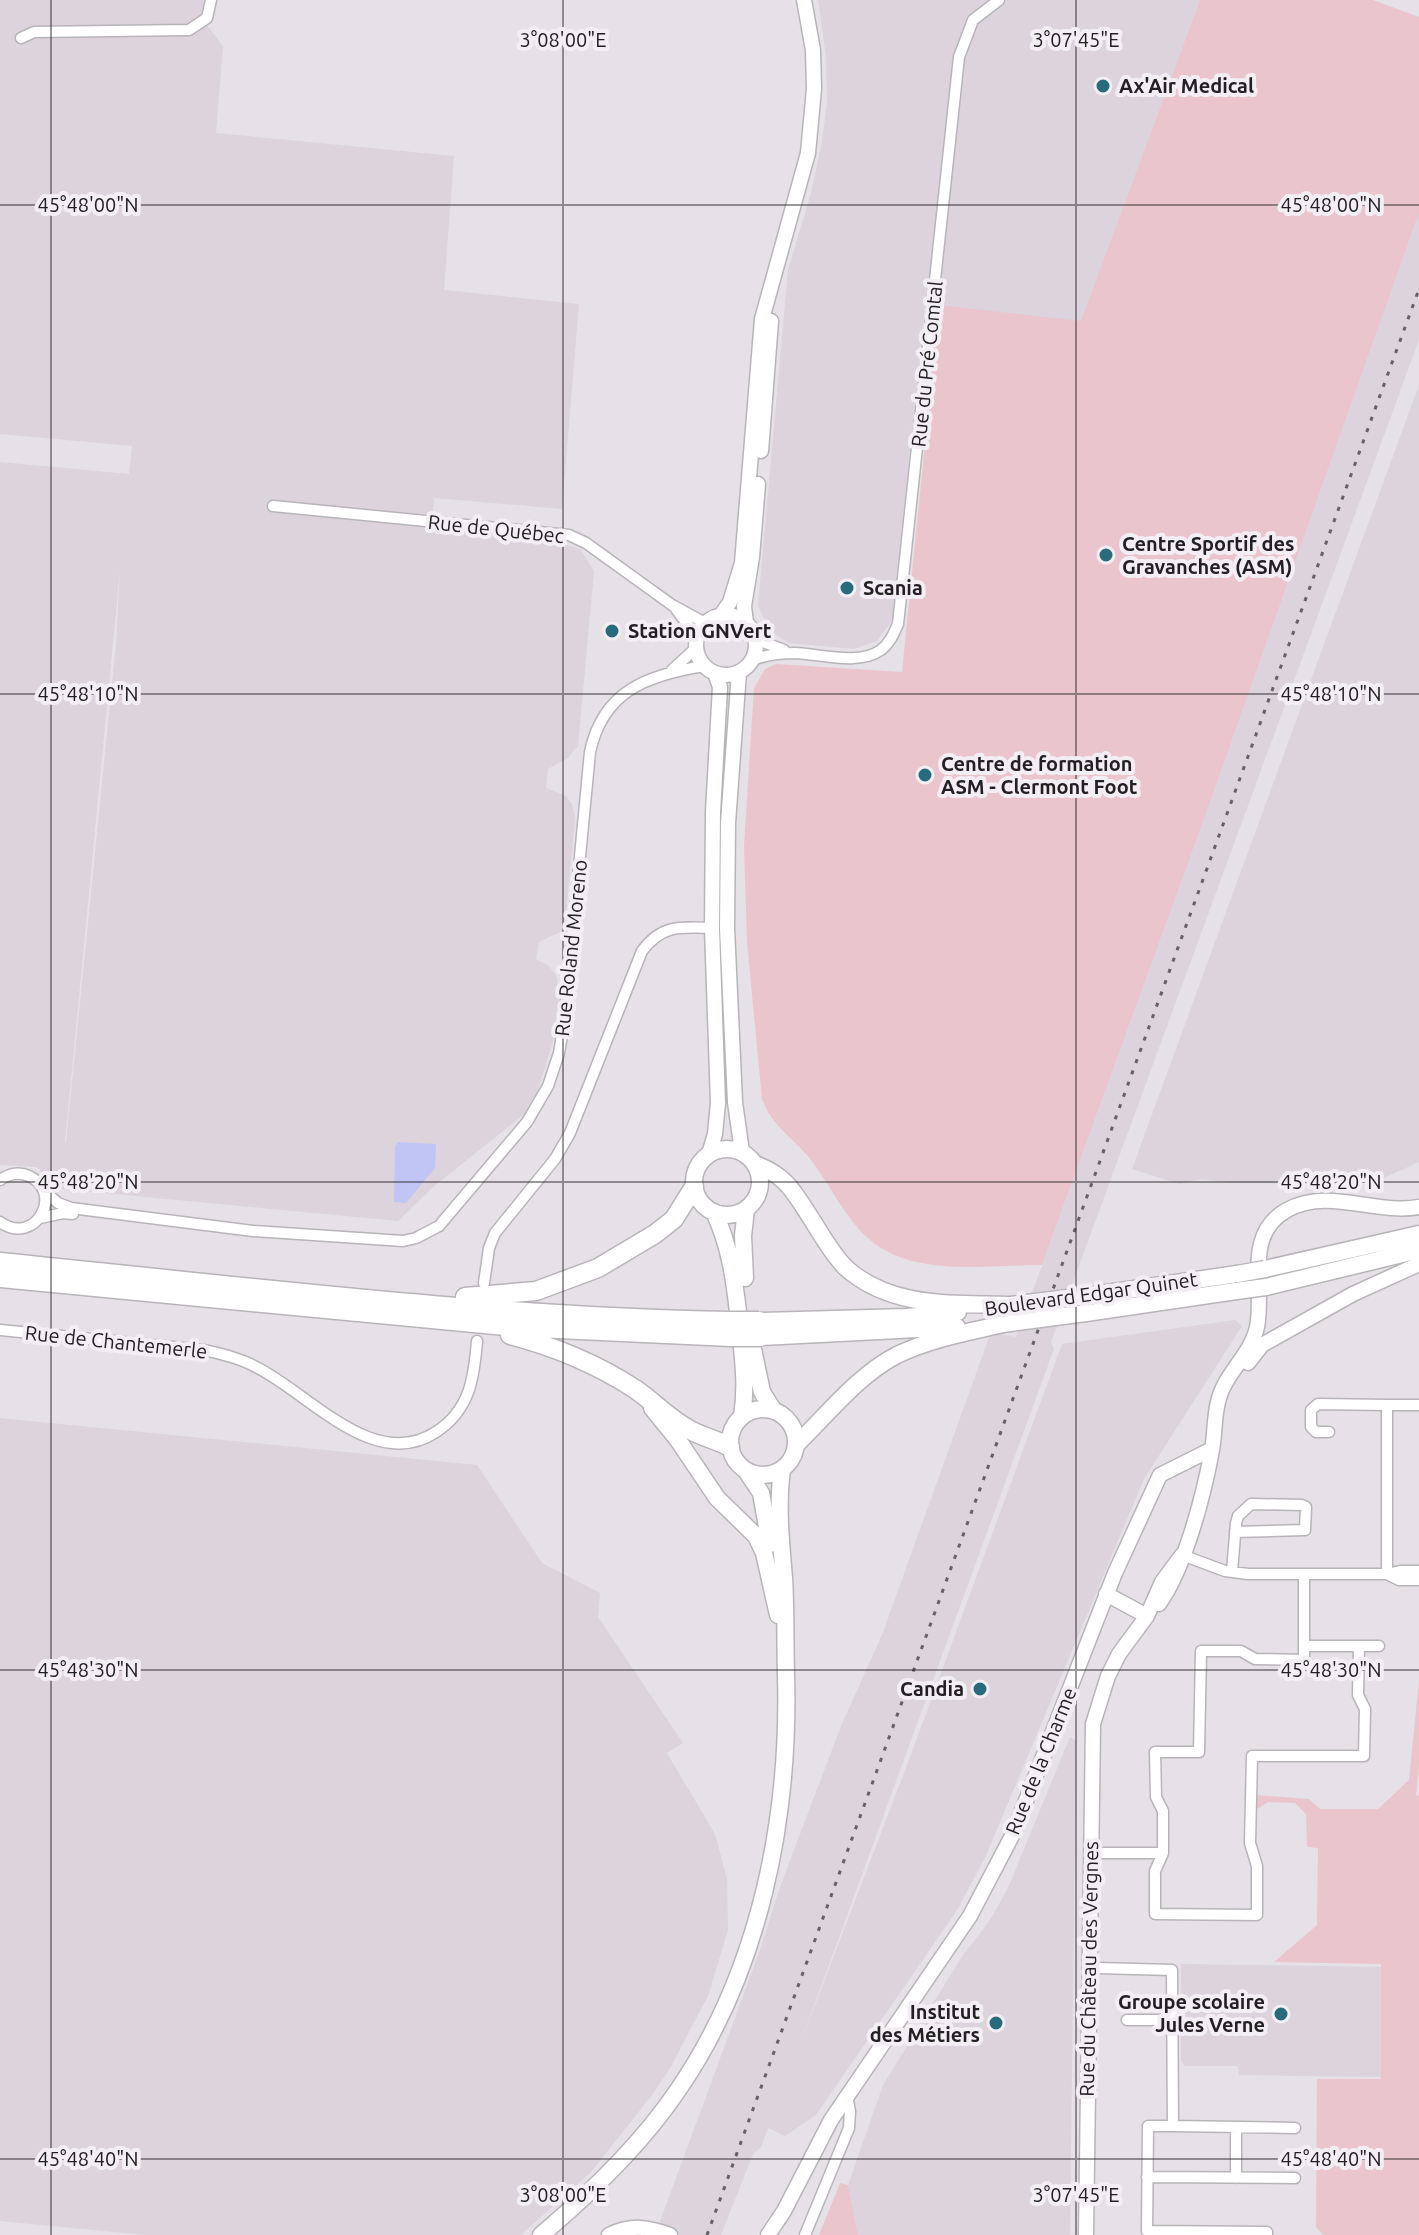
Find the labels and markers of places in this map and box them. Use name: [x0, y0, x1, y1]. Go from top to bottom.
place label: Ax'Air Medical: [1119, 74, 1254, 97]
marker: Ax'Air Medical: [1094, 77, 1112, 95]
place label: Centre Sportif des Gravanches (ASM): [1122, 532, 1294, 578]
marker: Centre Sportif des Gravanches (ASM): [1097, 546, 1115, 564]
place label: Scania: [863, 576, 923, 599]
marker: Scania: [838, 579, 856, 597]
place label: Station GNVert: [628, 619, 772, 642]
marker: Station GNVert: [603, 622, 621, 640]
place label: Centre de formation ASM - Clermont Foot: [941, 752, 1138, 798]
marker: Centre de formation ASM - Clermont Foot: [916, 766, 934, 784]
place label: Candia: [900, 1677, 964, 1700]
marker: Candia: [971, 1680, 989, 1698]
place label: Groupe scolaire Jules Verne: [1118, 1990, 1265, 2036]
place label: Institut des Métiers: [870, 2000, 980, 2046]
marker: Groupe scolaire Jules Verne: [1272, 2005, 1290, 2023]
marker: Institut des Métiers: [987, 2014, 1005, 2032]

